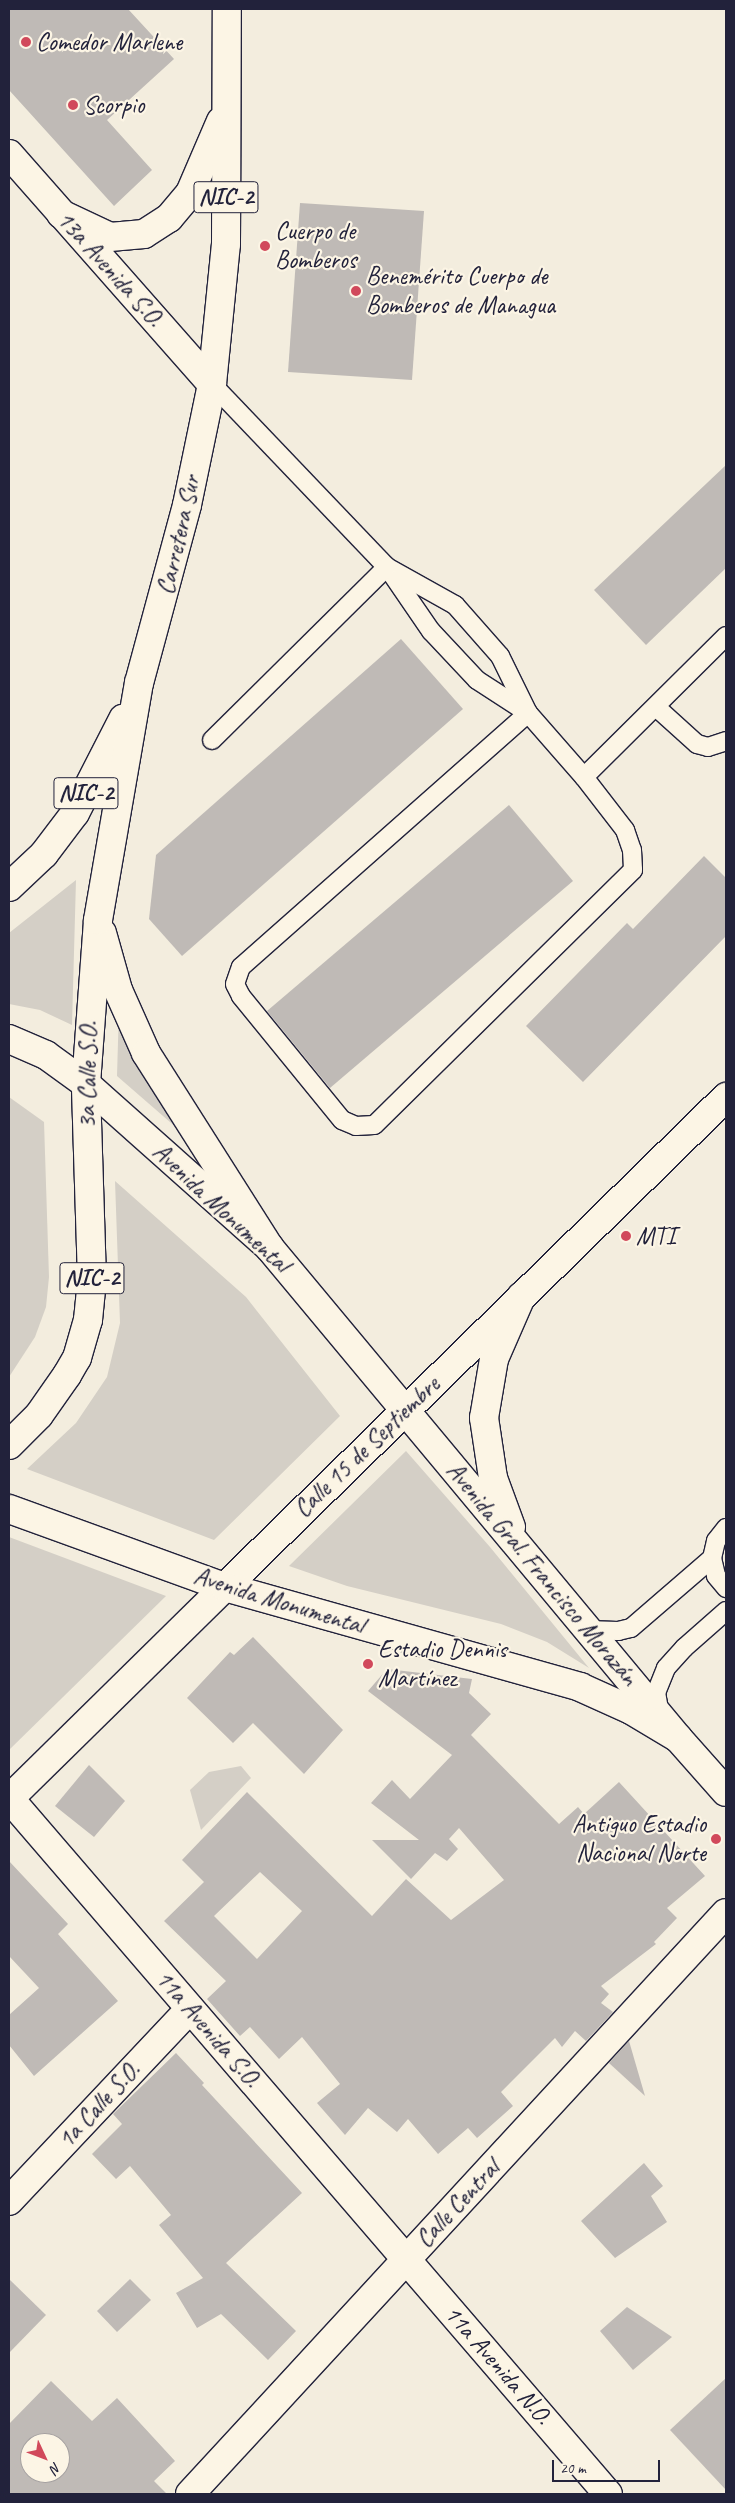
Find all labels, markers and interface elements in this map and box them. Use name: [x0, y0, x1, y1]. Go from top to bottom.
place label: Comedor Marlene: [36, 27, 182, 57]
marker: Comedor Marlene: [20, 36, 32, 48]
place label: Scorpio: [83, 90, 144, 120]
marker: Scorpio: [67, 99, 79, 111]
road number: NIC-2: [192, 176, 260, 218]
street label: 13a Avenida S.O.: [50, 205, 170, 333]
place label: Cuerpo de Bomberos: [275, 217, 356, 276]
marker: Cuerpo de Bomberos: [259, 240, 271, 252]
place label: Benemérito Cuerpo de Bomberos de Managua: [366, 262, 556, 321]
marker: Benemérito Cuerpo de Bomberos de Managua: [350, 285, 362, 297]
street label: Carretera Sur: [151, 473, 207, 597]
road number: NIC-2: [52, 771, 120, 814]
street label: 3a Calle S.O.: [72, 1021, 104, 1129]
street label: Avenida Monumental: [146, 1137, 296, 1279]
place label: MTI: [636, 1221, 675, 1251]
marker: MTI: [620, 1230, 632, 1242]
road number: NIC-2: [58, 1256, 126, 1300]
street label: Calle 15 de Septiembre: [288, 1370, 446, 1524]
street label: Avenida Gral. Francisco Morazán: [440, 1456, 644, 1692]
street label: Avenida Monumental: [190, 1561, 368, 1641]
place label: Estadio Dennis Martínez: [378, 1635, 507, 1694]
marker: Estadio Dennis Martínez: [362, 1658, 374, 1670]
place label: Antiguo Estadio Nacional Norte: [572, 1810, 706, 1869]
marker: Antiguo Estadio Nacional Norte: [710, 1833, 722, 1845]
street label: 11a Avenida S.O.: [149, 1965, 267, 2093]
street label: 1a Calle S.O.: [51, 2055, 147, 2155]
street label: Calle Central: [410, 2154, 506, 2254]
street label: 11a Avenida N.O.: [438, 2299, 558, 2431]
north arrow: [20, 2433, 70, 2483]
scale bar: [555, 2450, 662, 2482]
text: N: [46, 2459, 65, 2477]
text: 20 m: [560, 2459, 586, 2478]

